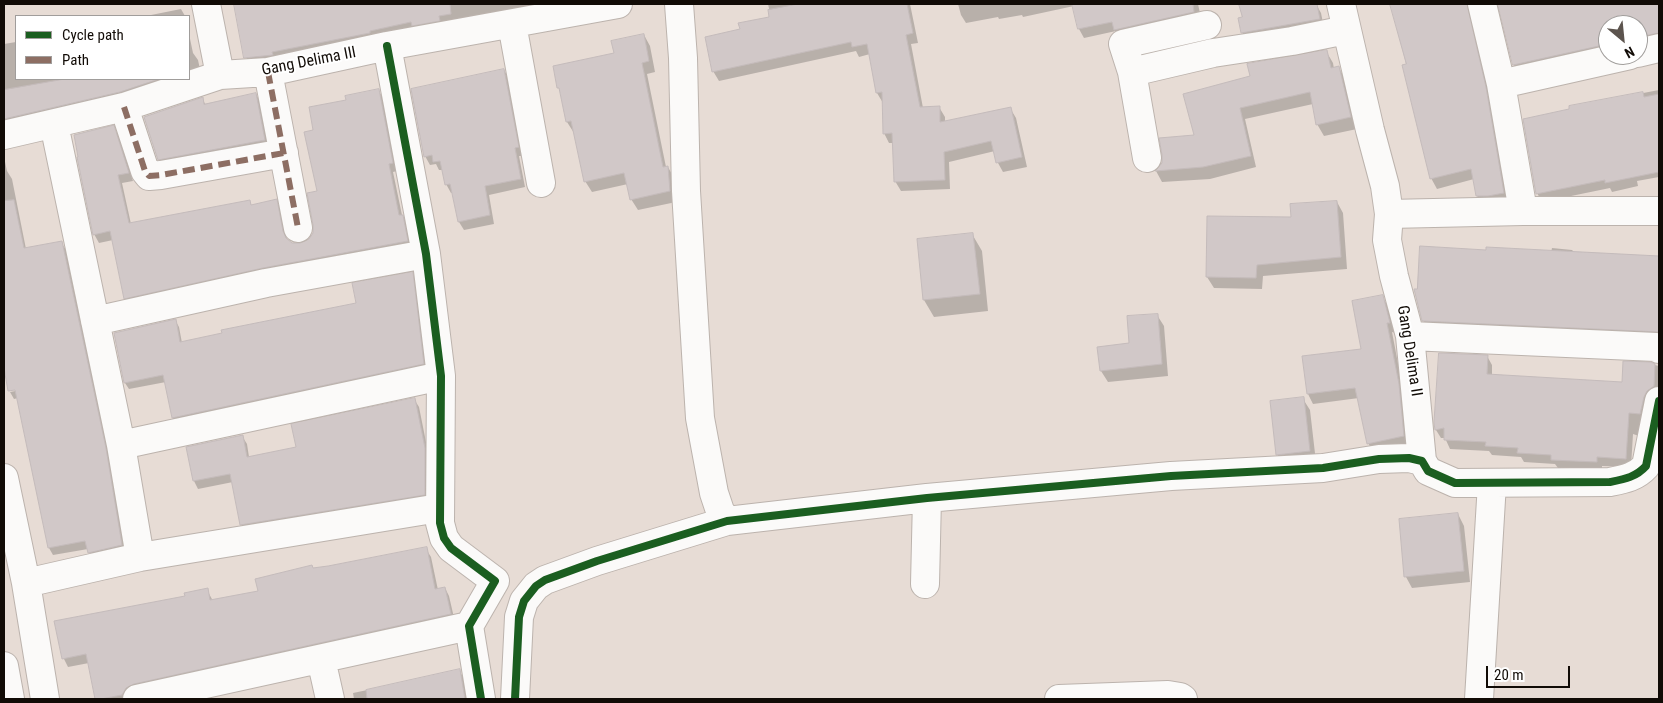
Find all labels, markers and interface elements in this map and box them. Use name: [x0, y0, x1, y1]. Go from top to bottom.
legend: [15, 15, 190, 80]
north arrow: [1598, 15, 1648, 65]
text: Cycle path: [62, 26, 124, 44]
street label: Gang Delima III: [260, 43, 358, 81]
text: N: [1622, 43, 1637, 61]
text: Path: [62, 51, 89, 69]
street label: Gang Delima II: [1392, 304, 1426, 398]
scale bar: [1488, 656, 1572, 688]
text: 20 m: [1494, 666, 1524, 684]

